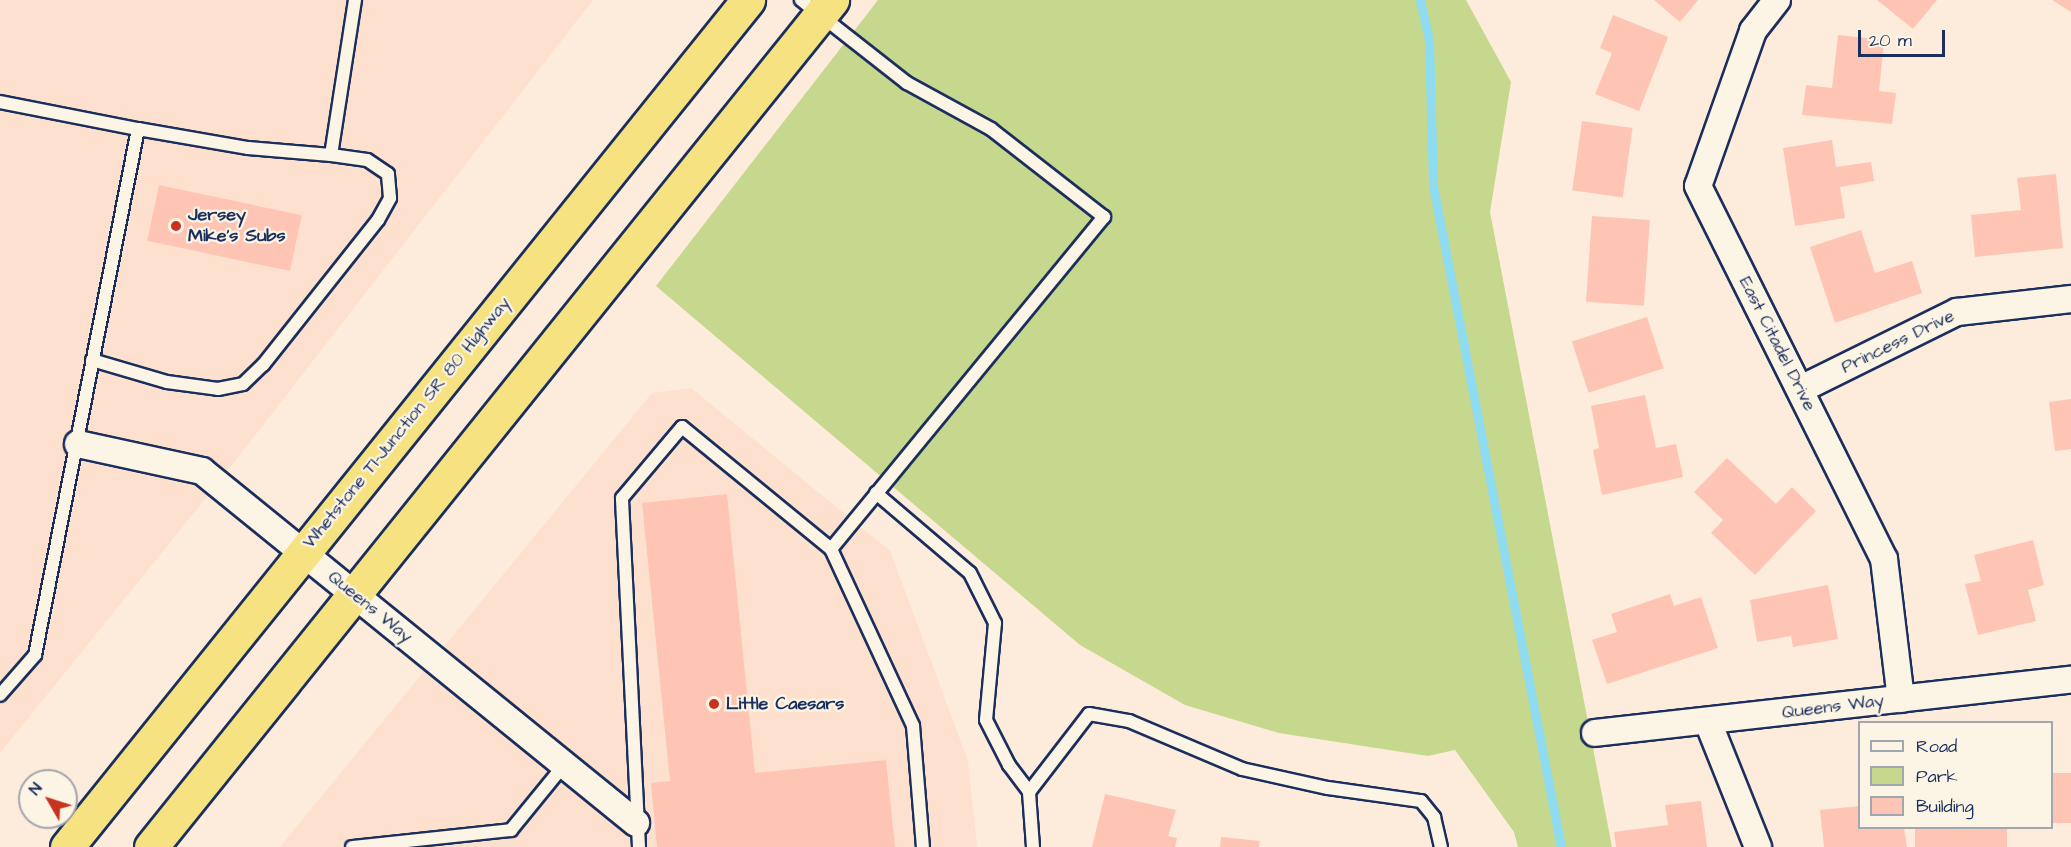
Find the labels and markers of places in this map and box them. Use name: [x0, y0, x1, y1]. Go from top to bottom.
place label: Jersey Mike's Subs: [188, 205, 285, 248]
marker: Jersey Mike's Subs: [169, 219, 183, 233]
place label: Little Caesars: [726, 693, 844, 715]
marker: Little Caesars: [707, 697, 721, 711]

